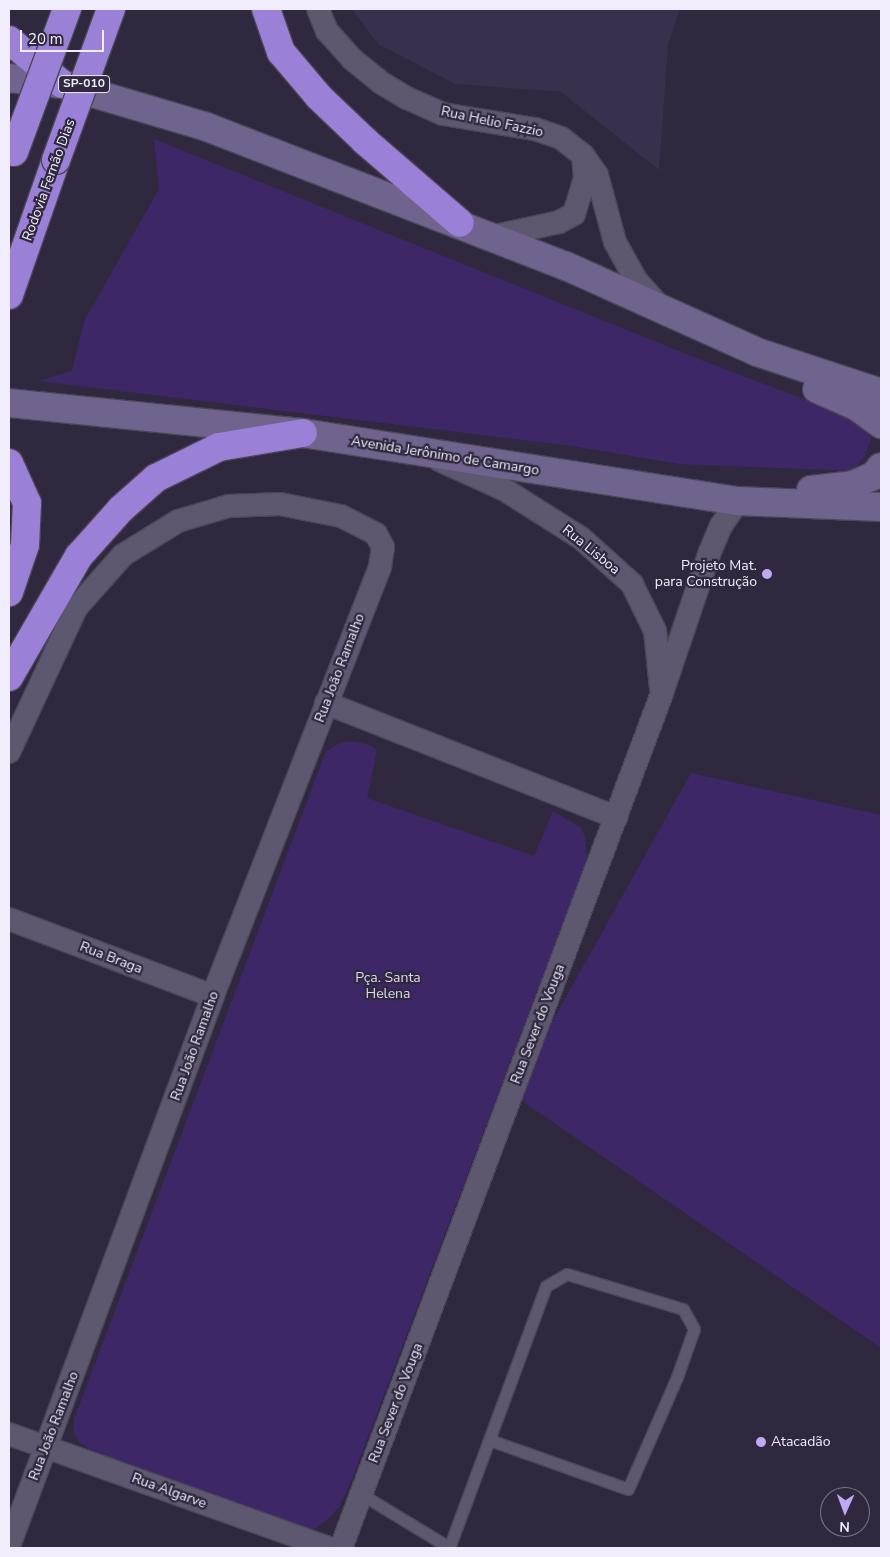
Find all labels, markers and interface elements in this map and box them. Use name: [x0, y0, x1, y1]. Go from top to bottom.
scale bar: [22, 20, 106, 52]
text: 20 m: [28, 29, 63, 49]
road number: SP-010: [58, 74, 110, 94]
street label: Rua Helio Fazzio: [439, 103, 545, 141]
street label: Rodovia Fernão Dias: [19, 117, 79, 243]
street label: Avenida Jerônimo de Camargo: [350, 433, 540, 479]
street label: Rua Lisboa: [559, 522, 623, 578]
place label: Projeto Mat. para Construção: [655, 558, 757, 590]
marker: Projeto Mat. para Construção: [761, 568, 773, 580]
street label: Rua João Ramalho: [311, 611, 369, 725]
street label: Rua Braga: [77, 938, 145, 978]
street label: Rua Sever do Vouga: [507, 962, 569, 1086]
park label: Pça. Santa Helena: [355, 970, 421, 1002]
street label: Rua João Ramalho: [167, 989, 223, 1103]
street label: Rua Sever do Vouga: [365, 1341, 427, 1465]
street label: Rua João Ramalho: [25, 1369, 83, 1483]
place label: Atacadão: [771, 1434, 831, 1450]
marker: Atacadão: [755, 1436, 767, 1448]
street label: Rua Algarve: [129, 1470, 209, 1512]
north arrow: [820, 1487, 870, 1537]
text: N: [839, 1517, 850, 1536]

